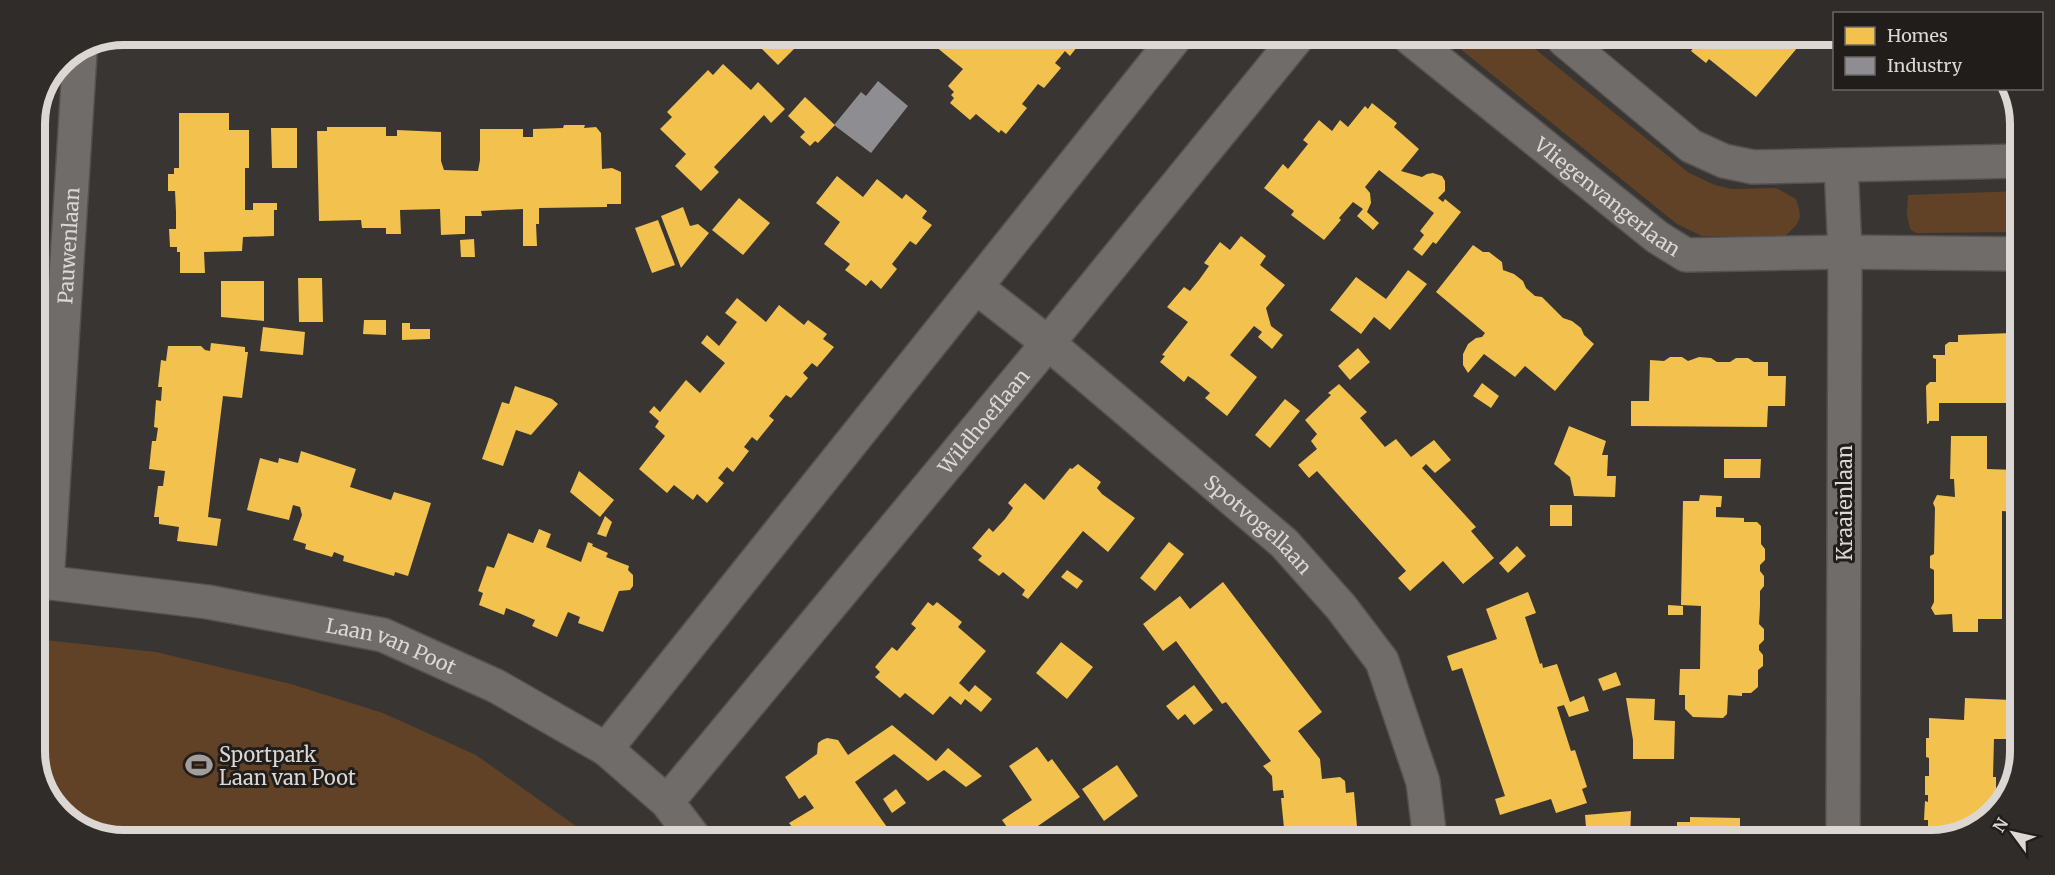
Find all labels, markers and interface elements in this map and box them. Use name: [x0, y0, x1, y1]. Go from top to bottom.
legend: [1833, 12, 2043, 90]
text: Homes: [1887, 24, 1948, 47]
text: Industry: [1887, 54, 1963, 77]
street label: Vliegenvangerlaan: [1529, 131, 1685, 261]
street label: Pauwenlaan: [52, 186, 84, 305]
street label: Wildhoeflaan: [931, 363, 1034, 480]
street label: Kraaienlaan: [1832, 445, 1857, 561]
street label: Spotvogellaan: [1200, 469, 1318, 579]
street label: Laan van Poot: [324, 612, 460, 679]
place label: Sportpark Laan van Poot: [219, 742, 356, 790]
sports icon: Sportpark Laan van Poot: [184, 750, 214, 780]
north arrow: [1983, 803, 2043, 863]
text: N: [1989, 814, 2012, 836]

